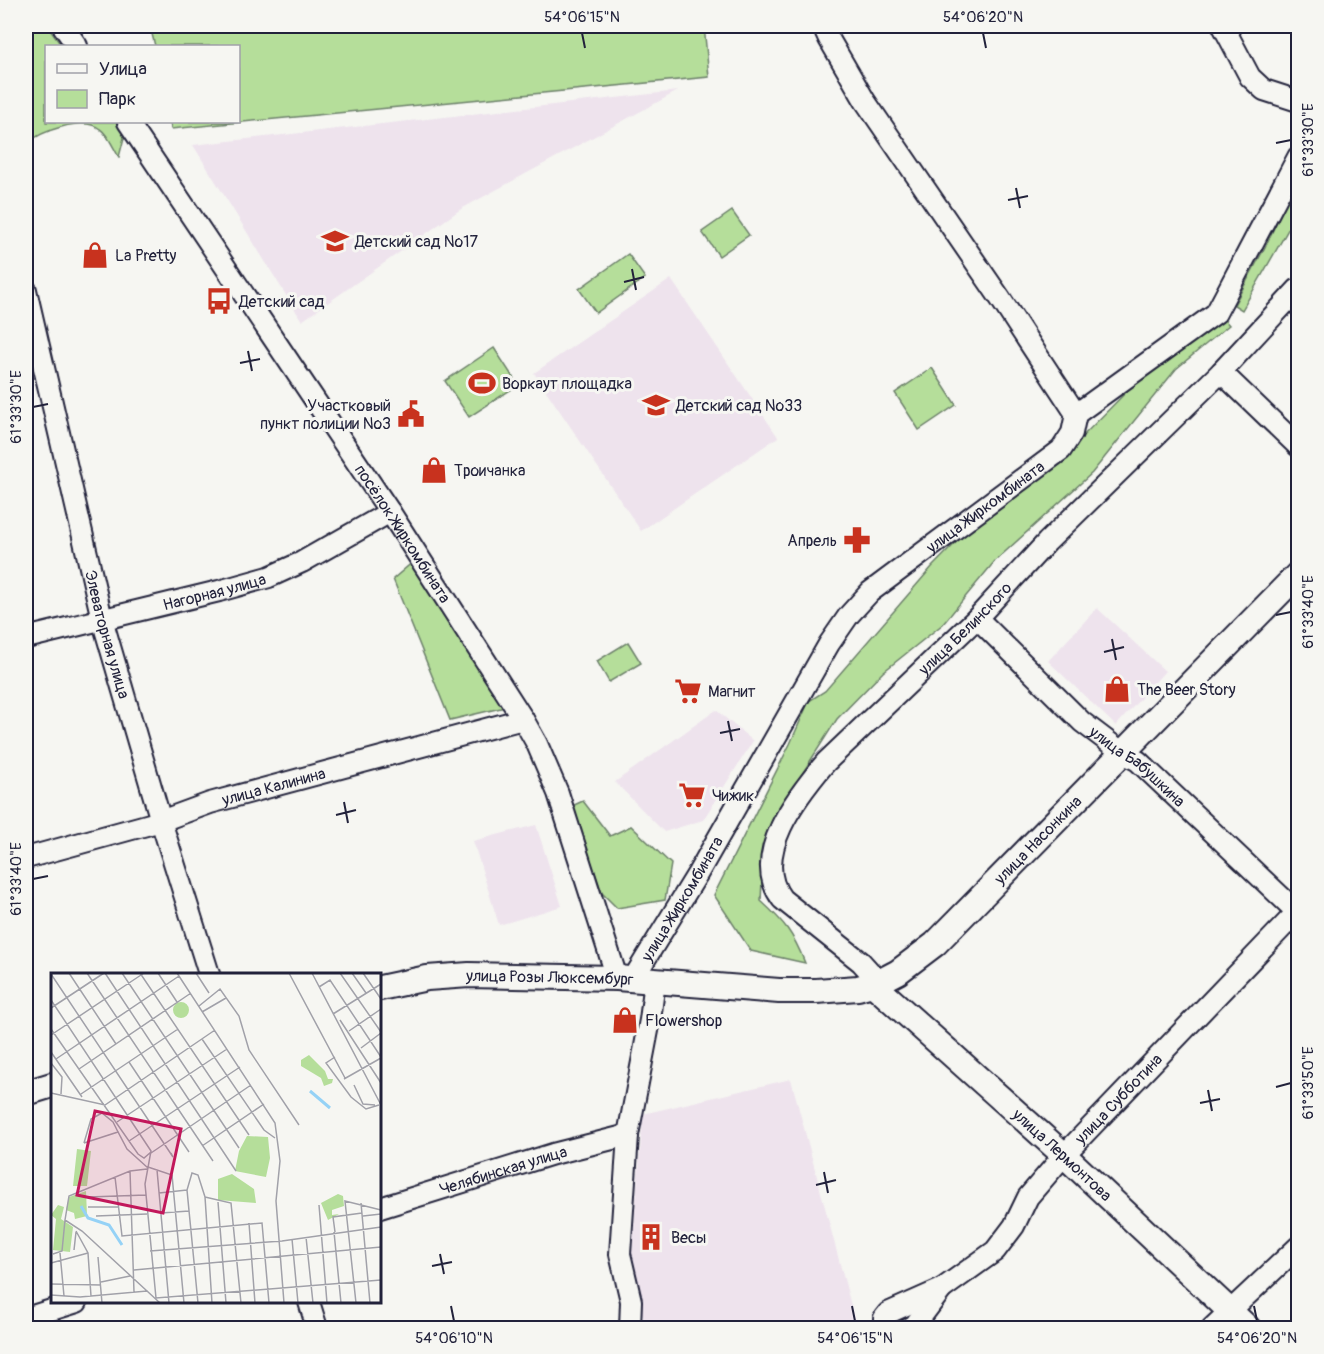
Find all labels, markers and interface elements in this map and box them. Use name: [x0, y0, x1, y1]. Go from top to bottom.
text: 54°06'15"N: [544, 8, 620, 27]
text: 54°06'20"N: [943, 8, 1023, 27]
legend: [45, 45, 240, 123]
text: Улица: [99, 58, 147, 81]
text: Парк: [99, 88, 136, 111]
text: 61°33'30"E: [1299, 103, 1318, 177]
school or university icon: Детский сад №17: [320, 226, 350, 256]
place label: Детский сад №17: [354, 232, 478, 252]
shop icon: La Pretty: [80, 240, 110, 270]
place label: La Pretty: [115, 246, 177, 266]
bus stop icon: Детский сад: [204, 286, 234, 316]
place label: Детский сад: [238, 292, 325, 312]
sports icon: Воркаут площадка: [467, 368, 497, 398]
text: 61°33'30"E: [7, 370, 26, 444]
place label: Воркаут площадка: [502, 374, 632, 394]
school or university icon: Детский сад №33: [641, 390, 671, 420]
place label: Участковый пункт полиции №3: [260, 396, 391, 434]
place label: Детский сад №33: [675, 396, 802, 416]
public building icon: Участковый пункт полиции №3: [396, 399, 426, 429]
shop icon: Троичанка: [419, 455, 449, 485]
street label: улица Жиркомбината: [922, 457, 1049, 558]
street label: посёлок Жиркомбината: [350, 461, 455, 607]
place label: Троичанка: [454, 461, 525, 481]
pharmacy icon: Апрель: [842, 525, 872, 555]
place label: Апрель: [787, 531, 837, 551]
street label: Элеваторная улица: [80, 569, 134, 701]
street label: Нагорная улица: [161, 569, 268, 615]
text: 61°33'40"E: [1299, 575, 1318, 649]
street label: улица Белинского: [914, 578, 1016, 680]
shop icon: The Beer Story: [1102, 674, 1132, 704]
supermarket icon: Магнит: [673, 676, 703, 706]
place label: The Beer Story: [1137, 680, 1236, 700]
place label: Магнит: [708, 682, 756, 702]
street label: улица Бабушкина: [1084, 722, 1189, 812]
street label: улица Калинина: [219, 763, 328, 811]
supermarket icon: Чижик: [677, 780, 707, 810]
place label: Чижик: [712, 786, 754, 806]
street label: улица Насонкина: [990, 792, 1086, 889]
street label: улица Жиркомбината: [637, 833, 728, 966]
text: 61°33'40"E: [7, 842, 26, 916]
street label: улица Розы Люксембург: [465, 966, 635, 990]
inset map: [51, 973, 381, 1303]
shop icon: Flowershop: [610, 1005, 640, 1035]
place label: Flowershop: [645, 1011, 722, 1031]
text: 61°33'50"E: [1299, 1046, 1318, 1120]
street label: улица Субботина: [1070, 1050, 1167, 1149]
street label: улица Лермонтова: [1007, 1104, 1116, 1206]
street label: Челябинская улица: [437, 1142, 569, 1200]
building icon: Весы: [636, 1222, 666, 1252]
place label: Весы: [671, 1228, 706, 1248]
text: 54°06'10"N: [415, 1329, 493, 1348]
text: 54°06'15"N: [817, 1329, 893, 1348]
text: 54°06'20"N: [1217, 1329, 1297, 1348]

